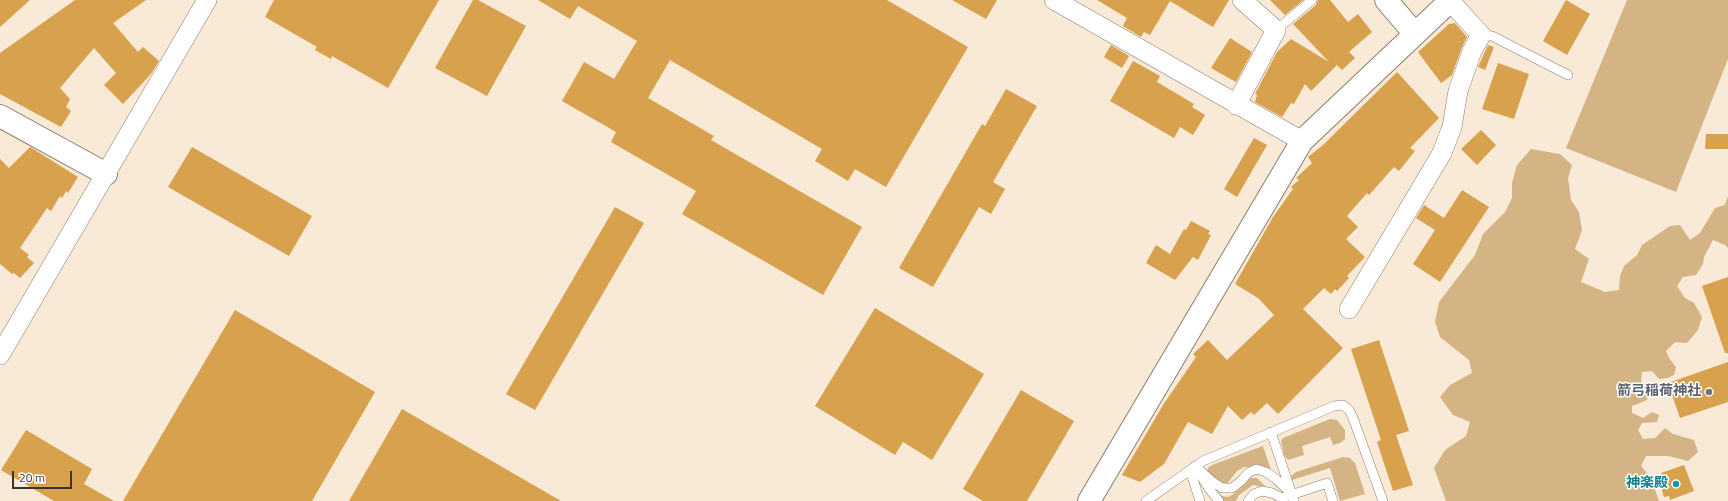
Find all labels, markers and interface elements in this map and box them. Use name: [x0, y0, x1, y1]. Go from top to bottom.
place label: 箭弓稲荷神社: [1617, 384, 1701, 400]
marker: 箭弓稲荷神社: [1704, 387, 1714, 397]
scale bar: [14, 463, 74, 489]
text: 20 m: [19, 468, 45, 487]
place label: 神楽殿: [1626, 476, 1668, 492]
marker: 神楽殿: [1671, 479, 1681, 489]

